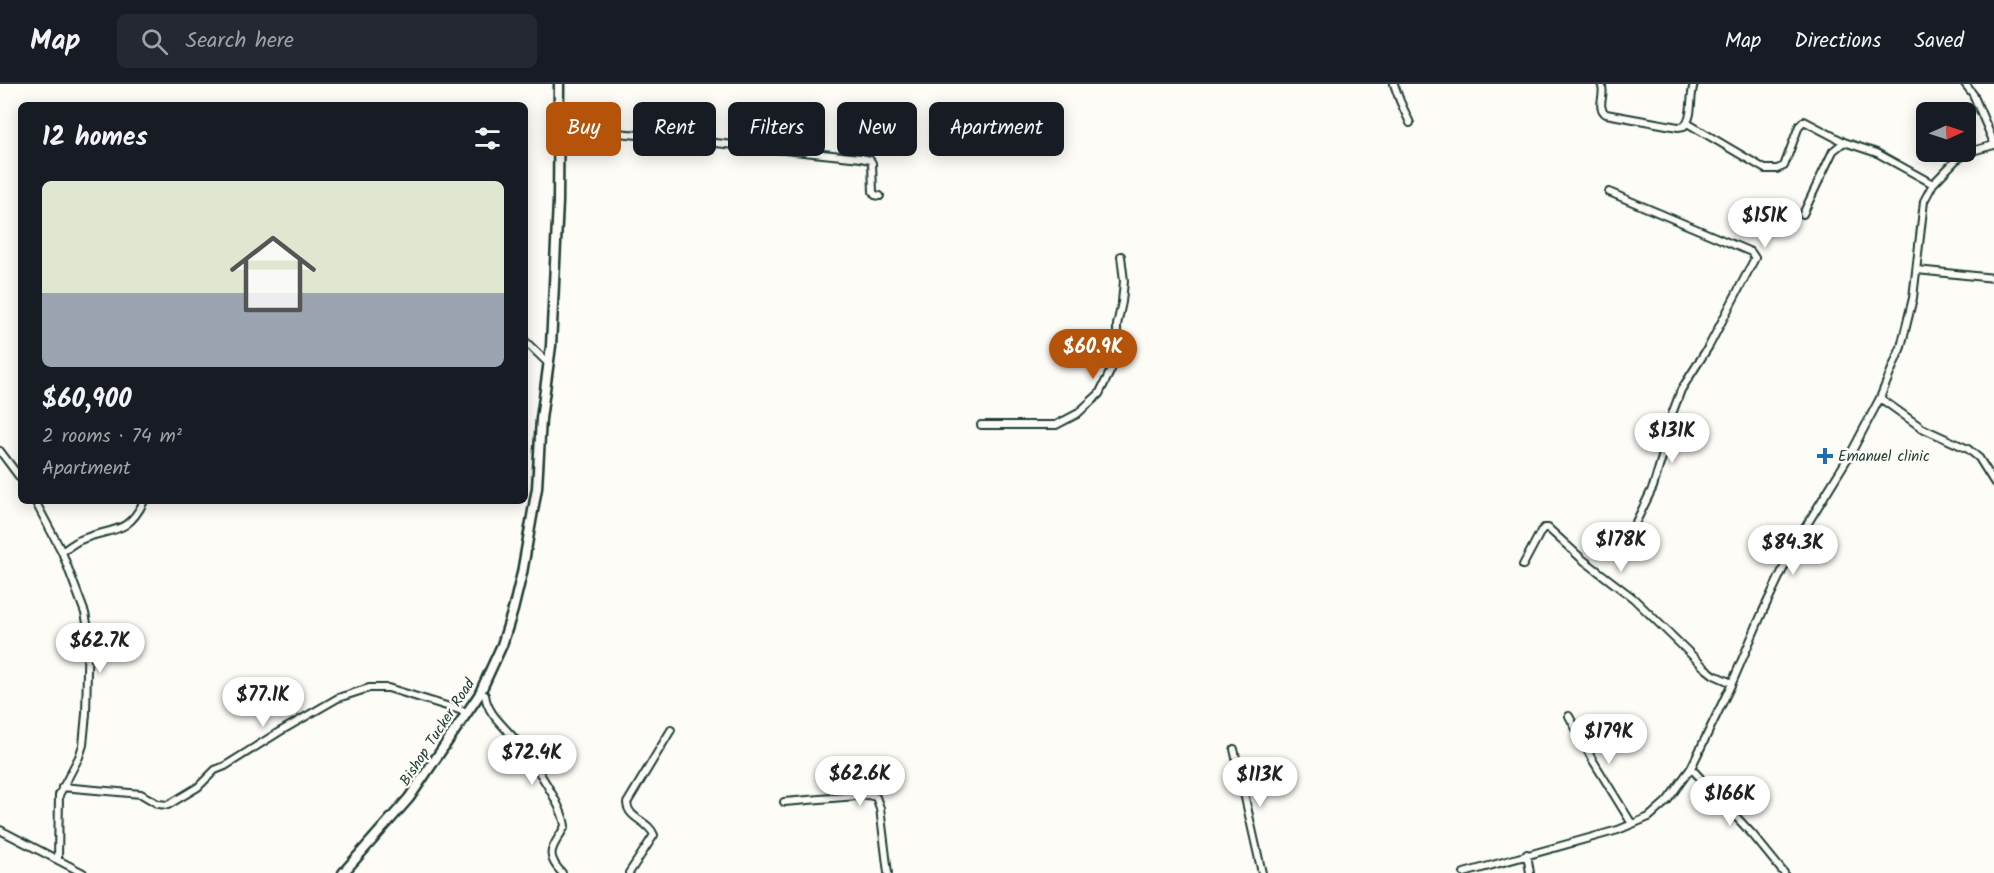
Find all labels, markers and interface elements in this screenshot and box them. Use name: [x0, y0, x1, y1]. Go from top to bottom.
search box: [117, 14, 537, 68]
text: Map: [30, 19, 81, 64]
text: Search here: [186, 24, 294, 59]
icon: search: [138, 25, 171, 58]
text: Map: [1725, 25, 1761, 58]
text: Directions: [1794, 25, 1881, 58]
text: Saved: [1914, 25, 1964, 58]
chip: Buy: [546, 102, 621, 156]
chip: Rent: [633, 102, 716, 156]
chip: Filters: [728, 102, 825, 156]
chip: New: [837, 102, 917, 156]
chip: Apartment: [929, 102, 1064, 156]
north arrow: [1916, 102, 1976, 162]
map controls: [1916, 102, 1976, 162]
text: 12 homes: [42, 117, 148, 159]
icon: filters: [471, 122, 504, 155]
pin: $151K: [1723, 198, 1807, 249]
text: $151K: [1742, 201, 1788, 233]
icon: home: [219, 220, 327, 328]
pin: $60.9K: [1044, 329, 1142, 380]
text: $60.9K: [1063, 332, 1123, 364]
text: $60,900: [42, 379, 131, 421]
pin: $131K: [1630, 413, 1714, 464]
text: $131K: [1649, 416, 1695, 448]
text: 2 rooms · 74 m²: [42, 421, 182, 453]
place label: Emanuel clinic: [1838, 445, 1930, 469]
marker: Emanuel clinic: [1816, 447, 1834, 465]
text: Apartment: [42, 453, 131, 485]
pin: $178K: [1579, 522, 1663, 573]
text: $178K: [1595, 525, 1647, 557]
pin: $84.3K: [1744, 525, 1842, 576]
text: $84.3K: [1762, 528, 1824, 560]
pin: $62.7K: [51, 623, 149, 674]
text: $62.7K: [70, 626, 130, 658]
street label: Bishop Tucker Road: [394, 673, 482, 791]
pin: $77.1K: [214, 677, 312, 728]
text: $77.1K: [236, 680, 290, 712]
pin: $179K: [1567, 714, 1651, 765]
text: $179K: [1584, 717, 1634, 749]
pin: $72.4K: [483, 735, 581, 786]
text: $72.4K: [502, 738, 562, 770]
pin: $62.6K: [811, 756, 909, 807]
pin: $113K: [1218, 757, 1302, 808]
text: $62.6K: [829, 759, 891, 791]
text: $113K: [1237, 760, 1283, 792]
pin: $166K: [1688, 776, 1772, 827]
text: $166K: [1704, 779, 1756, 811]

